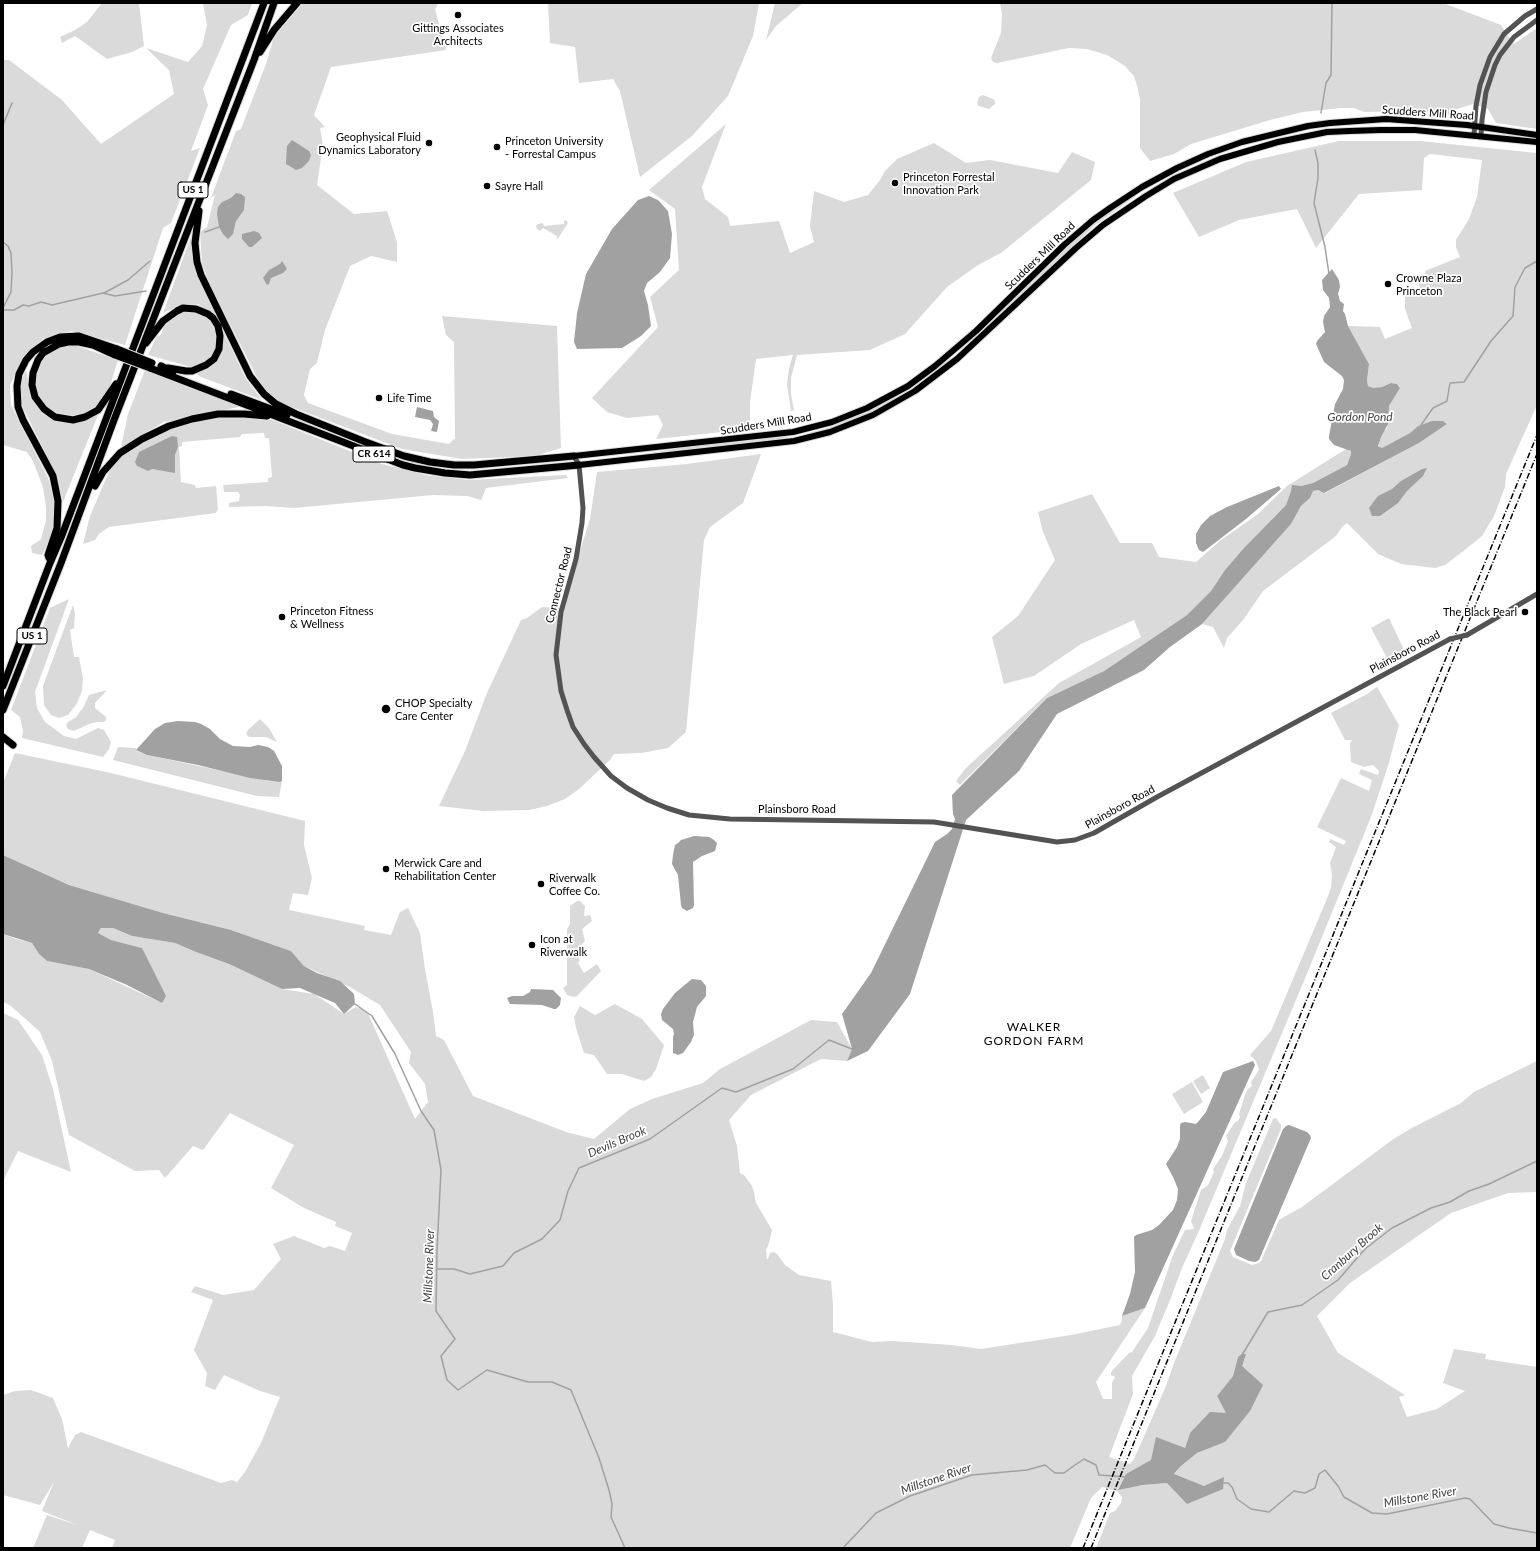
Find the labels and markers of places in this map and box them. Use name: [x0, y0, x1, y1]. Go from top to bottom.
marker: Gittings Associates Architects: [453, 10, 463, 20]
place label: Gittings Associates Architects: [412, 21, 504, 47]
place label: Geophysical Fluid Dynamics Laboratory: [318, 130, 421, 156]
place label: Princeton University - Forrestal Campus: [505, 134, 603, 160]
marker: Geophysical Fluid Dynamics Laboratory: [424, 138, 434, 148]
marker: Princeton University - Forrestal Campus: [492, 142, 502, 152]
place label: Princeton Forrestal Innovation Park: [903, 170, 995, 196]
marker: Princeton Forrestal Innovation Park: [890, 178, 900, 188]
place label: Sayre Hall: [495, 179, 543, 193]
marker: Sayre Hall: [482, 181, 492, 191]
place label: Crowne Plaza Princeton: [1396, 271, 1462, 297]
marker: Crowne Plaza Princeton: [1383, 279, 1393, 289]
place label: Life Time: [387, 391, 432, 405]
marker: Life Time: [374, 393, 384, 403]
place label: Princeton Fitness & Wellness: [290, 604, 374, 630]
place label: The Black Pearl: [1443, 605, 1517, 619]
marker: The Black Pearl: [1520, 607, 1530, 617]
marker: Princeton Fitness & Wellness: [277, 612, 287, 622]
place label: CHOP Specialty Care Center: [395, 696, 472, 722]
marker: CHOP Specialty Care Center: [380, 703, 392, 715]
place label: Merwick Care and Rehabilitation Center: [394, 856, 496, 882]
marker: Merwick Care and Rehabilitation Center: [381, 864, 391, 874]
place label: Riverwalk Coffee Co.: [549, 871, 600, 897]
marker: Riverwalk Coffee Co.: [536, 879, 546, 889]
place label: Icon at Riverwalk: [540, 932, 587, 958]
marker: Icon at Riverwalk: [527, 940, 537, 950]

